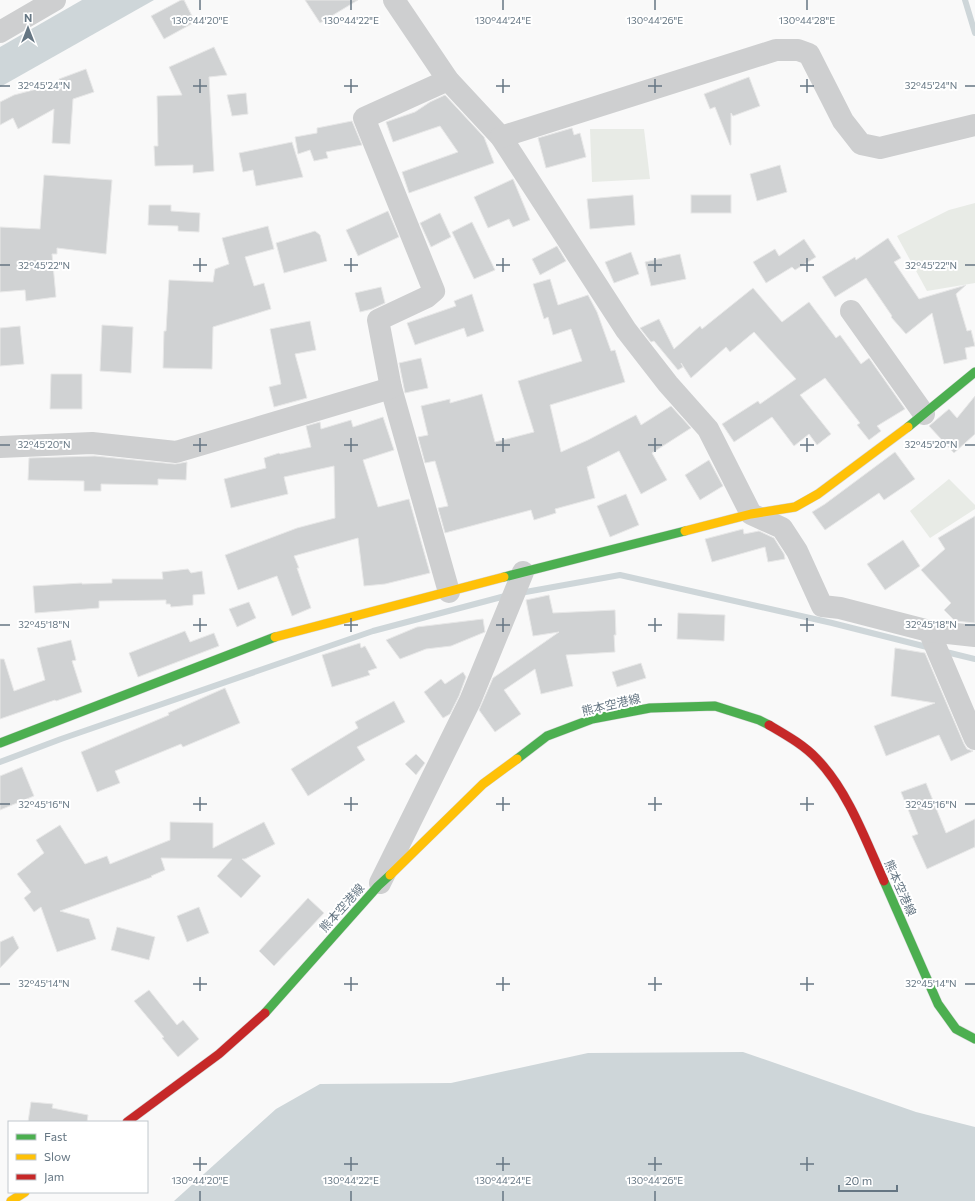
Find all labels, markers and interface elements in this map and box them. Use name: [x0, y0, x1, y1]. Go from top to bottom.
north arrow: [8, 8, 48, 48]
text: N: [24, 11, 32, 24]
text: 130°44'20"E: [172, 14, 229, 26]
text: 130°44'22"E: [323, 14, 379, 26]
text: 130°44'24"E: [475, 14, 531, 26]
text: 130°44'26"E: [627, 14, 683, 26]
text: 130°44'28"E: [779, 14, 835, 26]
text: 32°45'24"N: [18, 79, 70, 91]
text: 32°45'24"N: [905, 79, 957, 91]
text: 32°45'22"N: [18, 259, 70, 271]
text: 32°45'22"N: [905, 259, 957, 271]
text: 32°45'20"N: [17, 438, 71, 450]
text: 32°45'20"N: [904, 438, 958, 450]
text: 32°45'18"N: [18, 618, 70, 630]
text: 32°45'18"N: [905, 618, 957, 630]
street label: 熊本空港線: [580, 690, 642, 718]
text: 32°45'16"N: [18, 798, 70, 810]
text: 32°45'16"N: [905, 798, 957, 810]
street label: 熊本空港線: [882, 857, 920, 918]
street label: 熊本空港線: [316, 880, 367, 934]
text: 32°45'14"N: [18, 977, 70, 989]
text: 32°45'14"N: [905, 977, 957, 989]
legend: [8, 1121, 148, 1193]
text: Fast: [44, 1129, 67, 1143]
text: Slow: [44, 1149, 71, 1163]
scale bar: [839, 1167, 897, 1193]
text: Jam: [44, 1169, 64, 1184]
text: 20 m: [845, 1173, 872, 1187]
text: 130°44'20"E: [172, 1174, 229, 1186]
text: 130°44'22"E: [323, 1174, 379, 1186]
text: 130°44'24"E: [475, 1174, 531, 1186]
text: 130°44'26"E: [627, 1174, 683, 1186]

